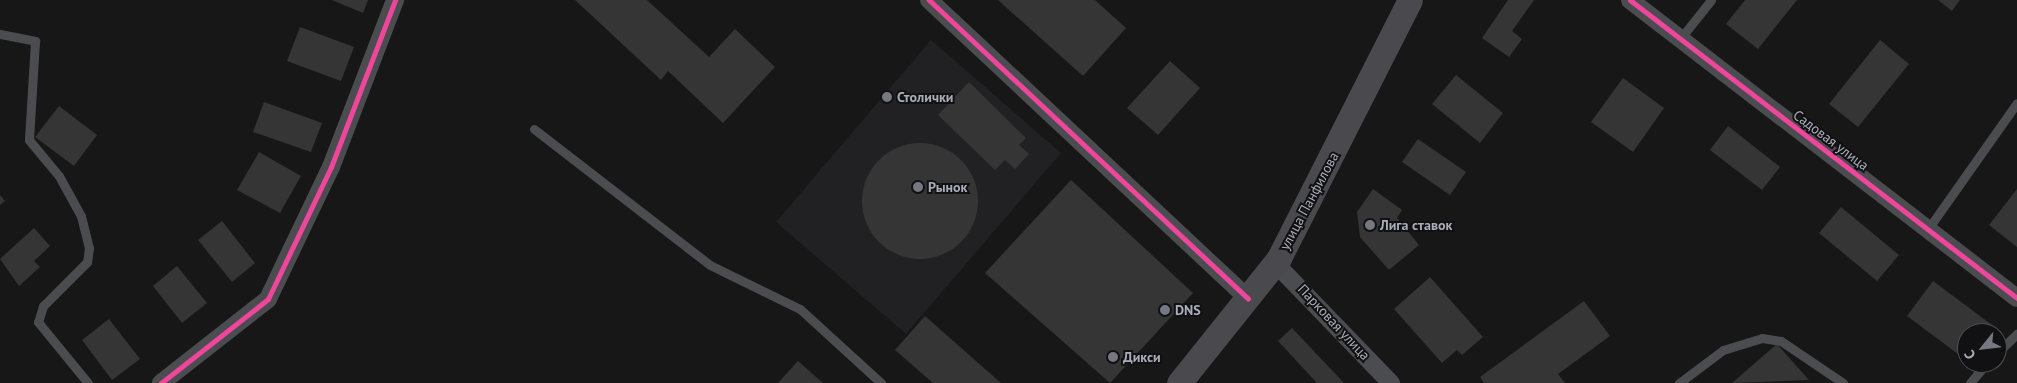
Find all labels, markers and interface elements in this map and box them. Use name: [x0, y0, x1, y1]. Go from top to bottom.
place label: Столички: [897, 89, 953, 105]
marker: Столички: [881, 91, 893, 103]
street label: Садовая улица: [1790, 106, 1872, 174]
street label: улица Панфилова: [1276, 149, 1342, 253]
place label: Рынок: [928, 179, 967, 195]
marker: Рынок: [912, 181, 924, 193]
place label: Лига ставок: [1380, 217, 1452, 233]
marker: Лига ставок: [1364, 219, 1376, 231]
street label: Парковая улица: [1295, 281, 1373, 363]
place label: DNS: [1175, 302, 1201, 318]
marker: DNS: [1159, 304, 1171, 316]
north arrow: [1957, 323, 2007, 373]
text: С: [1960, 347, 1980, 363]
place label: Дикси: [1123, 349, 1161, 365]
marker: Дикси: [1107, 351, 1119, 363]

